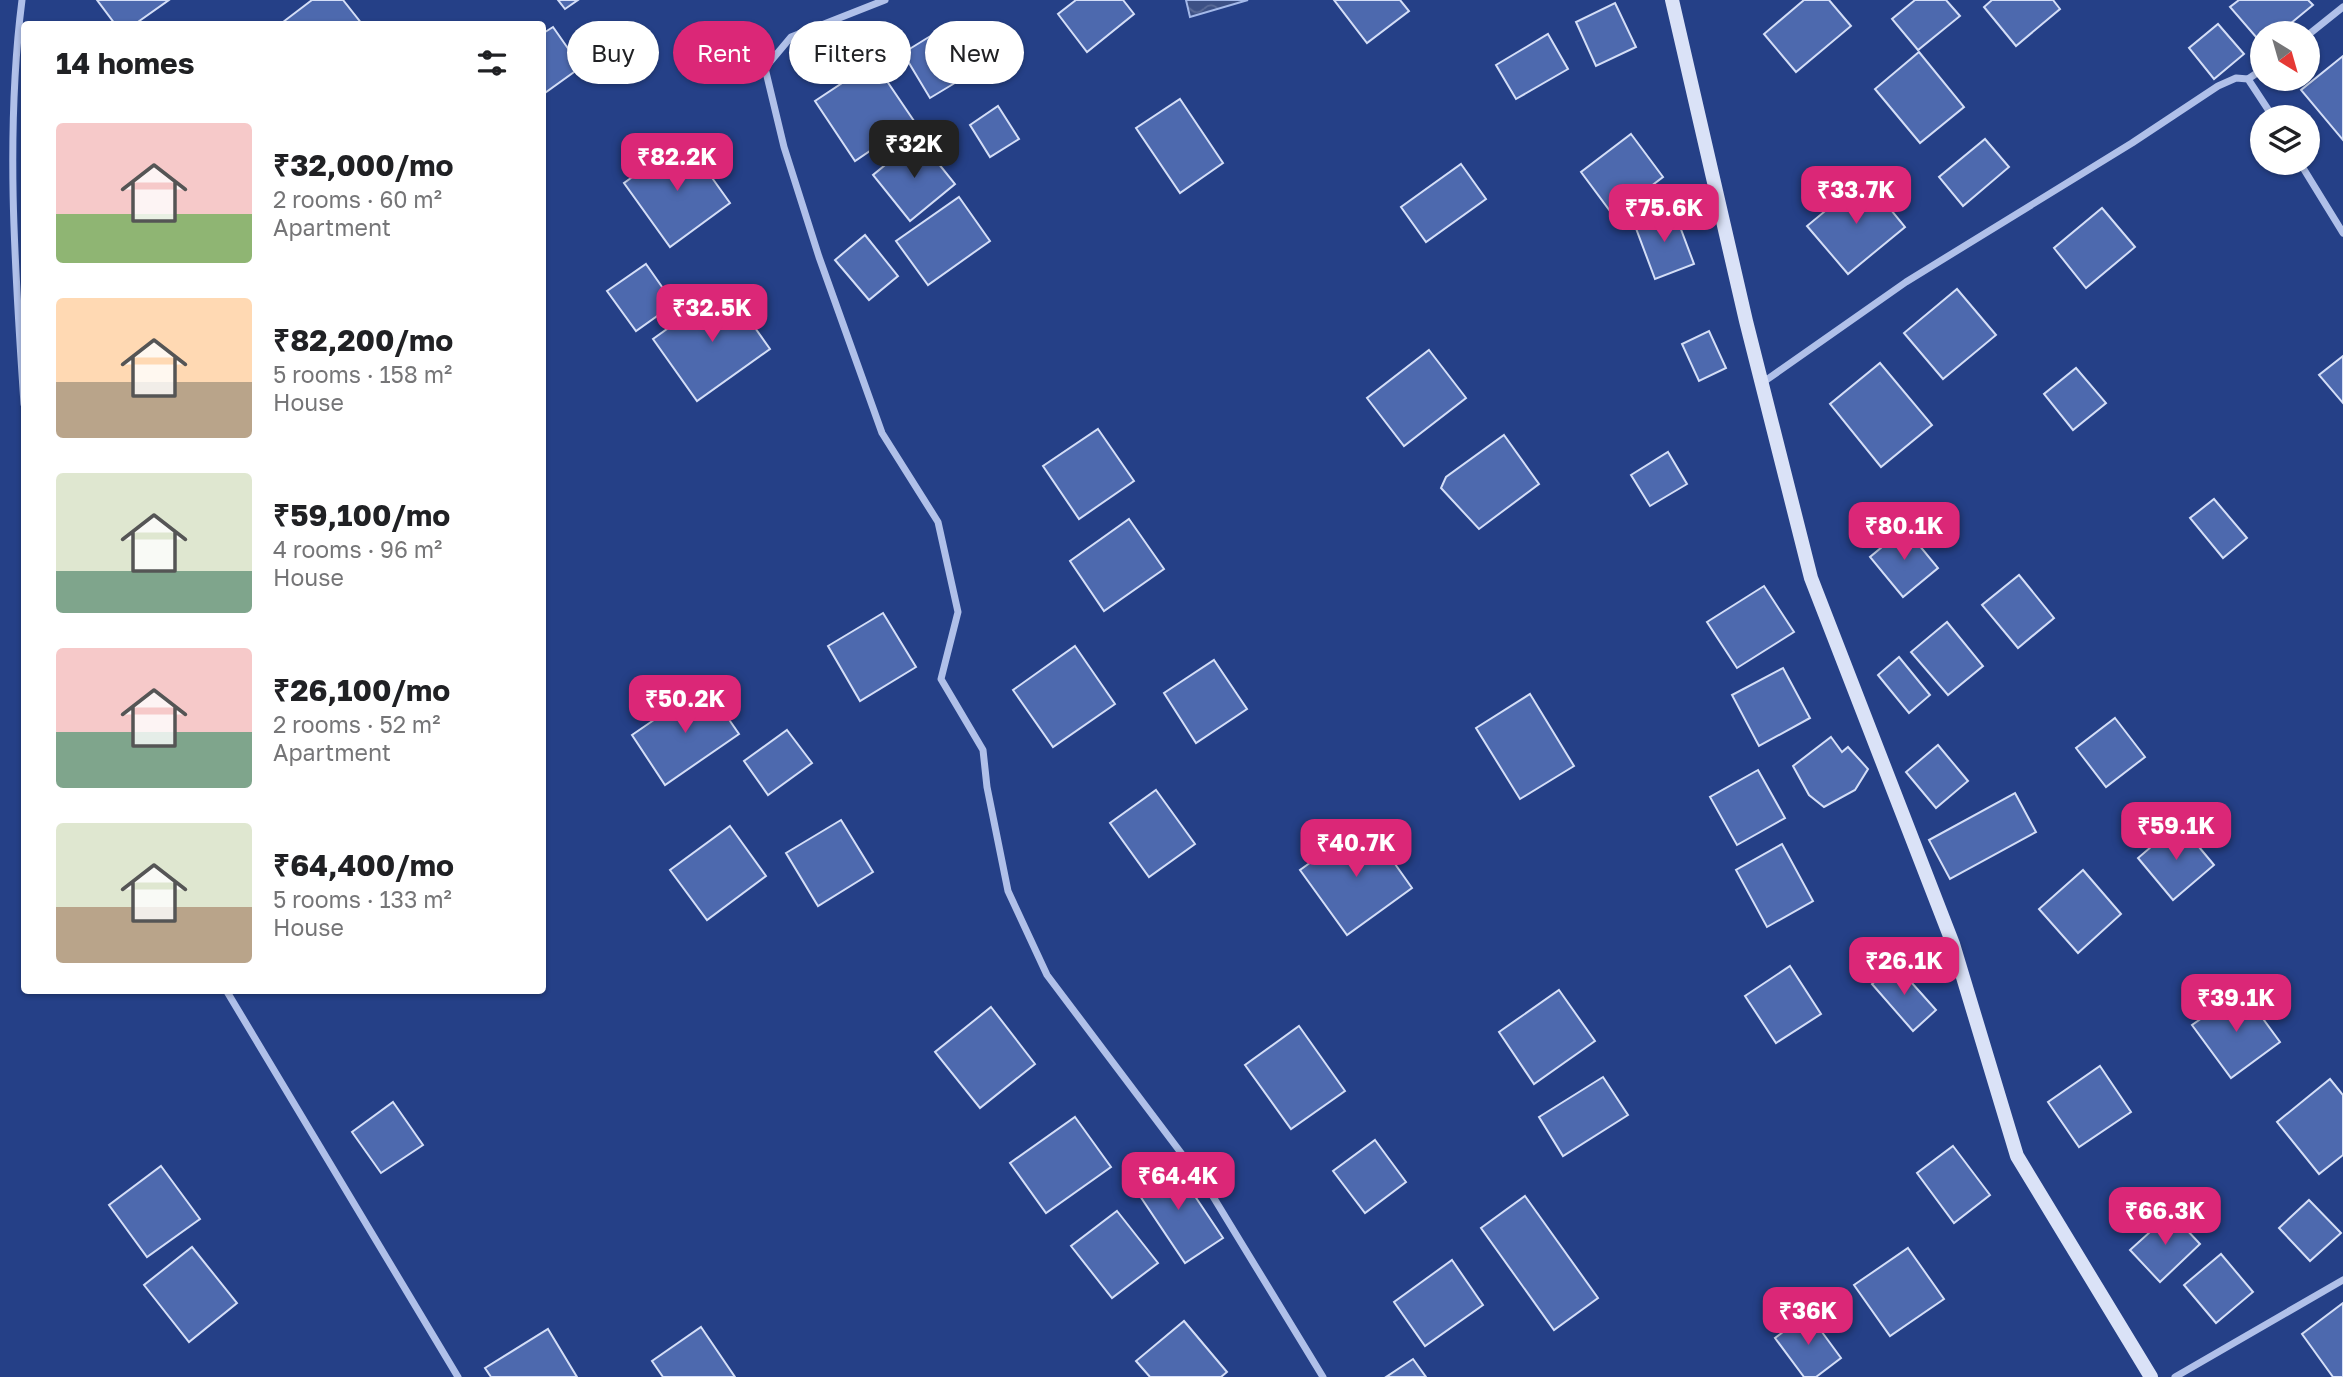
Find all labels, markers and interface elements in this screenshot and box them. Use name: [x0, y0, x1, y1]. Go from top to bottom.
chip: Buy: [567, 21, 659, 84]
chip: Rent: [673, 21, 775, 84]
chip: Filters: [789, 21, 911, 84]
chip: New: [925, 21, 1024, 84]
north arrow: [2250, 21, 2320, 91]
map controls: [2250, 21, 2320, 175]
icon: filters: [473, 44, 511, 82]
text: 14 homes: [56, 45, 195, 81]
button: layers: [2250, 105, 2320, 175]
pin: ₹32K: [873, 120, 955, 180]
text: ₹32K: [885, 129, 943, 157]
pin: ₹82.2K: [620, 134, 734, 193]
text: ₹82.2K: [637, 142, 717, 170]
text: ₹32,000/mo: [273, 147, 454, 183]
icon: home: [112, 151, 196, 235]
pin: ₹33.7K: [1799, 166, 1913, 226]
text: ₹33.7K: [1817, 175, 1895, 203]
pin: ₹75.6K: [1607, 184, 1721, 244]
text: 2 rooms · 60 m²: [273, 185, 442, 213]
text: ₹75.6K: [1625, 193, 1703, 221]
text: Apartment: [273, 213, 391, 241]
pin: ₹32.5K: [655, 284, 769, 344]
text: ₹32.5K: [672, 293, 752, 321]
text: ₹82,200/mo: [273, 322, 453, 358]
icon: home: [112, 326, 196, 410]
text: 5 rooms · 158 m²: [273, 360, 452, 388]
text: House: [273, 388, 344, 416]
text: ₹59,100/mo: [273, 497, 450, 533]
icon: home: [112, 501, 196, 585]
pin: ₹80.1K: [1847, 503, 1961, 562]
text: ₹80.1K: [1865, 511, 1943, 539]
text: 4 rooms · 96 m²: [273, 535, 442, 563]
text: House: [273, 563, 344, 591]
text: ₹26,100/mo: [273, 672, 450, 708]
icon: home: [112, 676, 196, 760]
pin: ₹50.2K: [628, 676, 742, 735]
text: ₹50.2K: [645, 684, 725, 712]
text: 2 rooms · 52 m²: [273, 710, 440, 738]
text: Apartment: [273, 738, 391, 766]
pin: ₹59.1K: [2119, 802, 2233, 862]
text: ₹59.1K: [2137, 811, 2215, 839]
pin: ₹40.7K: [1299, 820, 1413, 879]
text: ₹40.7K: [1316, 828, 1396, 856]
text: ₹64,400/mo: [273, 847, 454, 883]
icon: home: [112, 851, 196, 935]
text: 5 rooms · 133 m²: [273, 885, 452, 913]
text: House: [273, 913, 344, 941]
pin: ₹26.1K: [1847, 937, 1961, 997]
text: ₹26.1K: [1865, 946, 1943, 974]
pin: ₹39.1K: [2179, 974, 2293, 1034]
text: ₹39.1K: [2197, 983, 2275, 1011]
pin: ₹64.4K: [1121, 1152, 1235, 1212]
text: ₹64.4K: [1138, 1161, 1218, 1189]
pin: ₹66.3K: [2108, 1188, 2222, 1247]
text: ₹66.3K: [2125, 1196, 2205, 1224]
pin: ₹36K: [1767, 1288, 1849, 1347]
text: ₹36K: [1779, 1296, 1837, 1324]

